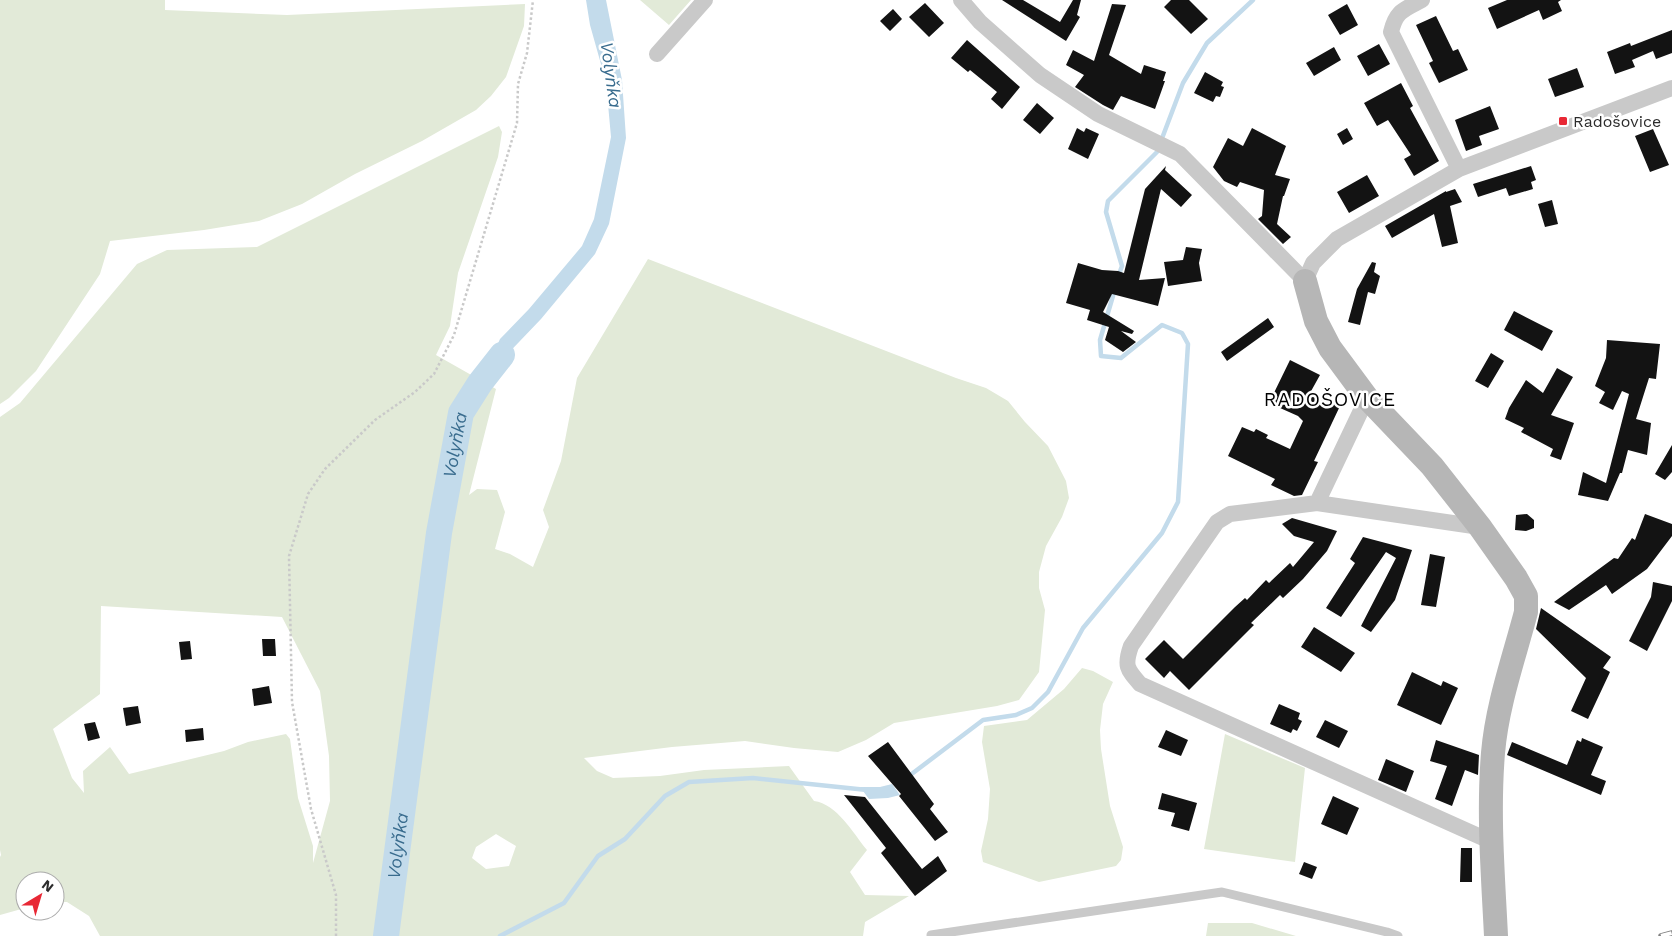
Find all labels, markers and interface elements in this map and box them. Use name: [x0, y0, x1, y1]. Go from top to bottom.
water label: Volyňka: [596, 40, 627, 109]
place label: Radošovice: [1573, 112, 1661, 131]
marker: Radošovice: [1557, 115, 1569, 127]
district label: RADOŠOVICE: [1264, 388, 1396, 411]
water label: Volyňka: [438, 410, 471, 480]
water label: Volyňka: [383, 811, 412, 880]
north arrow: [15, 871, 65, 921]
text: N: [39, 876, 57, 895]

